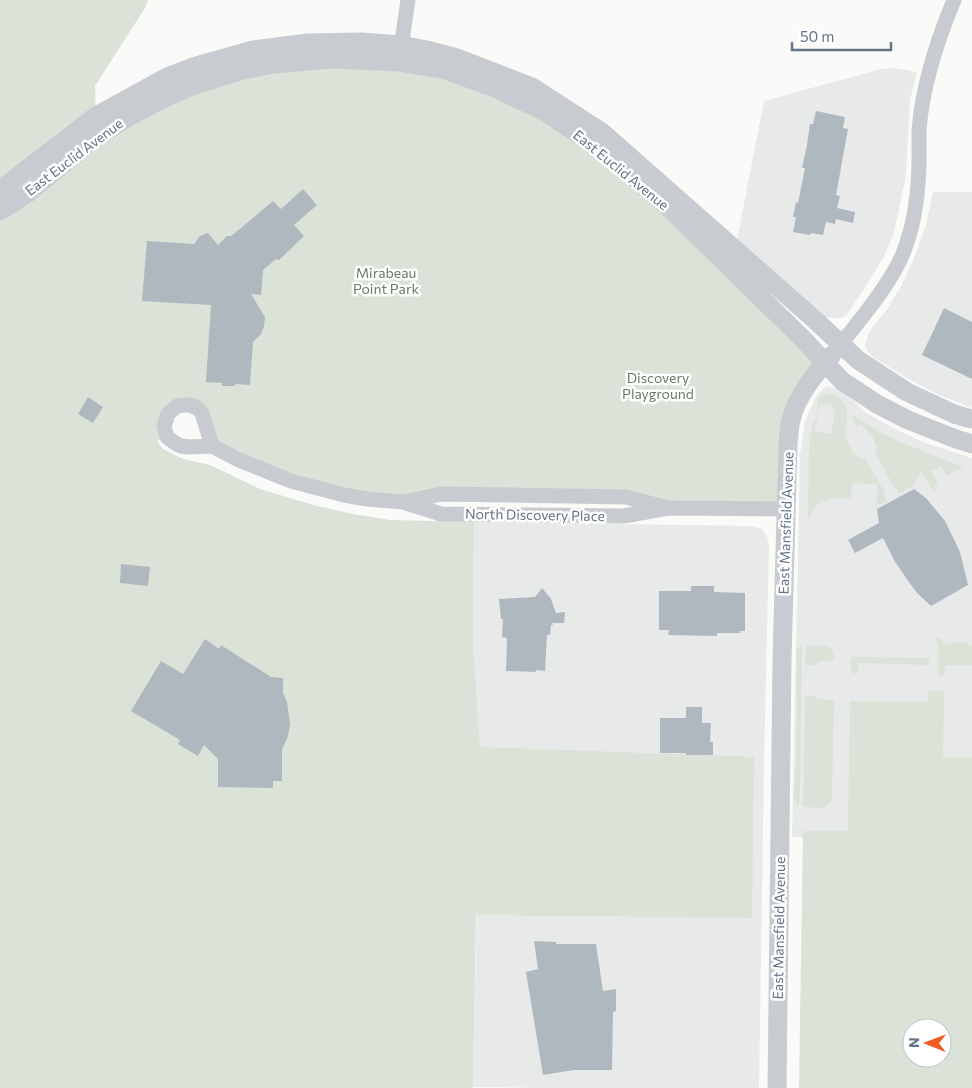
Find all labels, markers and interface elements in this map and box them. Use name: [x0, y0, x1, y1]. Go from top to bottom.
scale bar: [792, 20, 891, 52]
text: 50 m: [800, 27, 834, 45]
street label: East Euclid Avenue: [21, 114, 126, 199]
street label: East Euclid Avenue: [570, 126, 673, 213]
park label: Mirabeau Point Park: [353, 264, 420, 297]
park label: Discovery Playground: [622, 369, 694, 402]
street label: East Mansfield Avenue: [775, 451, 796, 595]
street label: North Discovery Place: [465, 505, 605, 524]
street label: East Mansfield Avenue: [769, 856, 788, 1000]
north arrow: [902, 1018, 952, 1068]
text: N: [905, 1037, 922, 1048]

